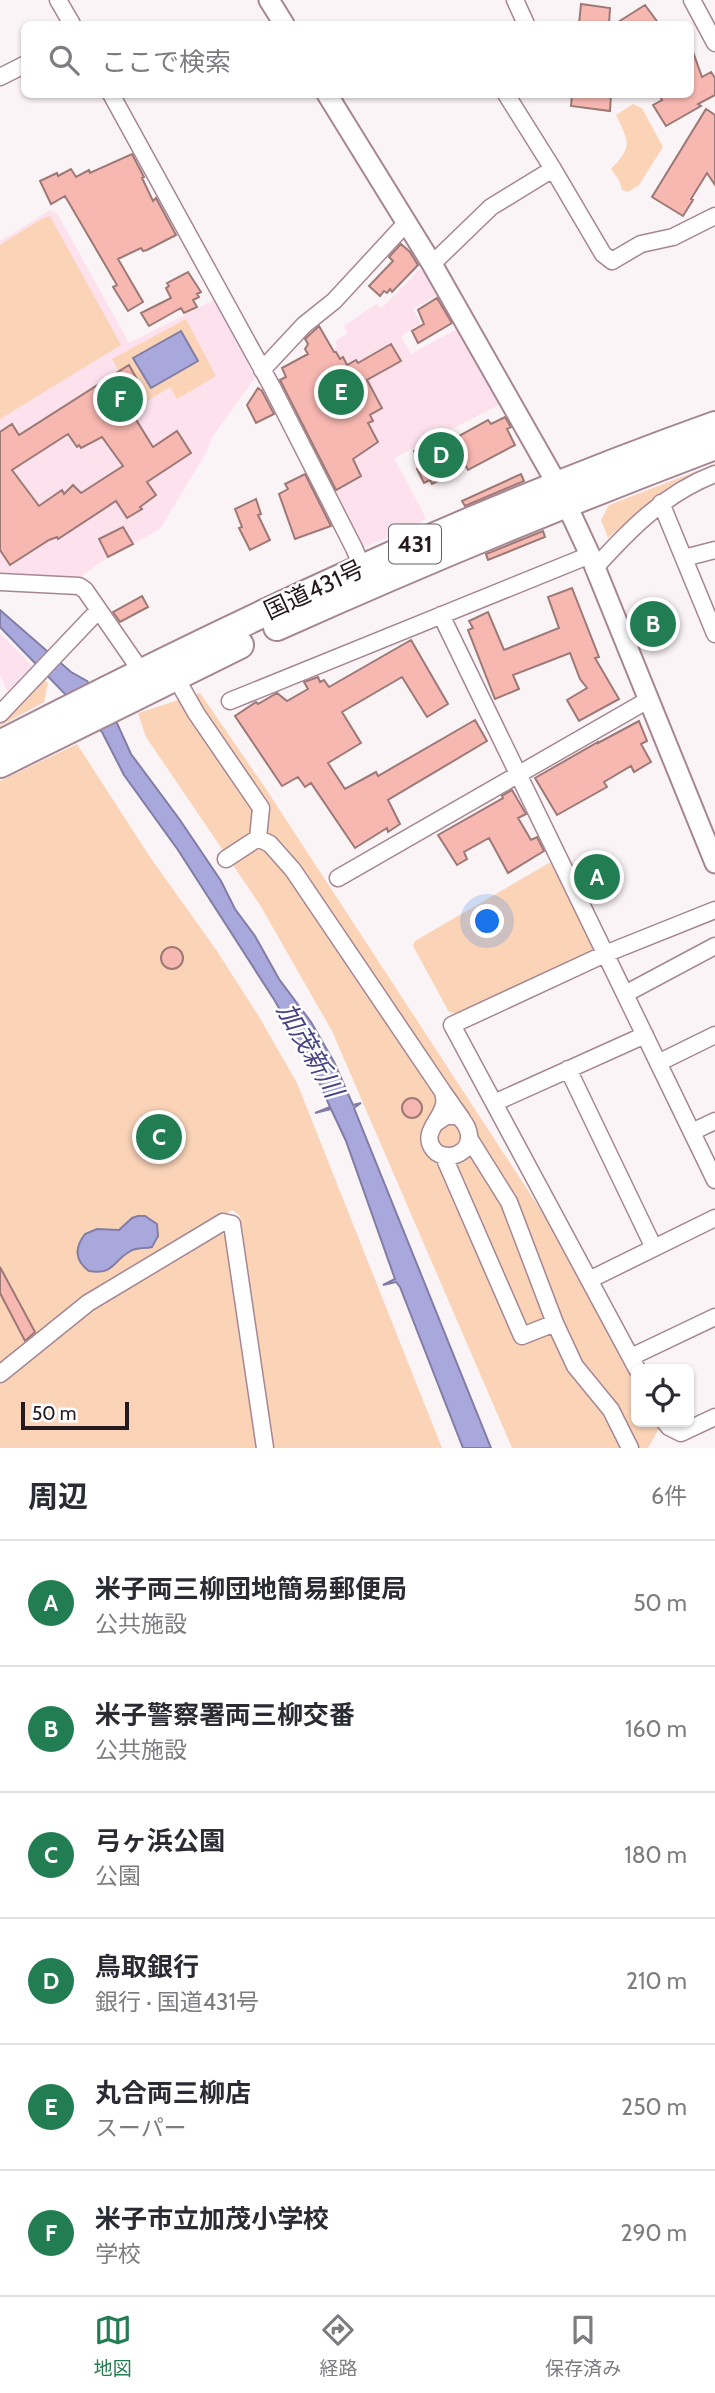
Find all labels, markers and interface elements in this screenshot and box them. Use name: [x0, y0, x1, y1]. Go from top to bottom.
search box: [21, 21, 694, 98]
icon: search: [45, 41, 83, 79]
text: ここで検索: [101, 46, 231, 78]
pin: E: [318, 366, 364, 418]
pin: F: [97, 373, 143, 425]
pin: D: [418, 429, 464, 481]
road number: 431: [389, 524, 441, 564]
street label: 国道431号: [259, 554, 368, 625]
pin: B: [630, 598, 676, 650]
pin: A: [574, 851, 620, 903]
your location: [470, 904, 504, 938]
water label: 加茂新川: [270, 997, 351, 1106]
pin: C: [136, 1111, 182, 1163]
map controls: [631, 1364, 694, 1427]
button: locate: [631, 1364, 694, 1427]
scale bar: [21, 1399, 130, 1431]
text: 50 m: [32, 1402, 76, 1425]
text: 周辺: [28, 1478, 88, 1515]
text: 6件: [651, 1482, 687, 1510]
text: 米子両三柳団地簡易郵便局: [95, 1573, 407, 1605]
text: A: [44, 1589, 58, 1617]
text: 50 m: [633, 1589, 687, 1617]
text: 公共施設: [95, 1610, 187, 1638]
text: 米子警察署両三柳交番: [95, 1699, 355, 1731]
text: B: [44, 1715, 58, 1743]
text: 160 m: [625, 1715, 687, 1743]
text: 公共施設: [95, 1736, 187, 1764]
text: 弓ヶ浜公園: [95, 1825, 225, 1857]
text: C: [44, 1841, 58, 1869]
text: 180 m: [624, 1841, 687, 1869]
text: 公園: [95, 1862, 141, 1890]
text: 鳥取銀行: [95, 1951, 199, 1983]
text: D: [43, 1967, 59, 1995]
text: 210 m: [626, 1967, 687, 1995]
text: 銀行 · 国道431号: [95, 1988, 259, 2016]
text: 丸合両三柳店: [95, 2077, 251, 2109]
text: E: [44, 2093, 58, 2121]
text: 250 m: [621, 2093, 687, 2121]
text: スーパー: [95, 2114, 187, 2142]
text: 米子市立加茂小学校: [95, 2203, 329, 2235]
text: F: [45, 2219, 57, 2247]
text: 290 m: [620, 2219, 687, 2247]
text: 学校: [95, 2240, 141, 2268]
tab: 地図: [94, 2311, 132, 2380]
tab: 経路: [319, 2311, 357, 2380]
tab: 保存済み: [545, 2311, 621, 2380]

